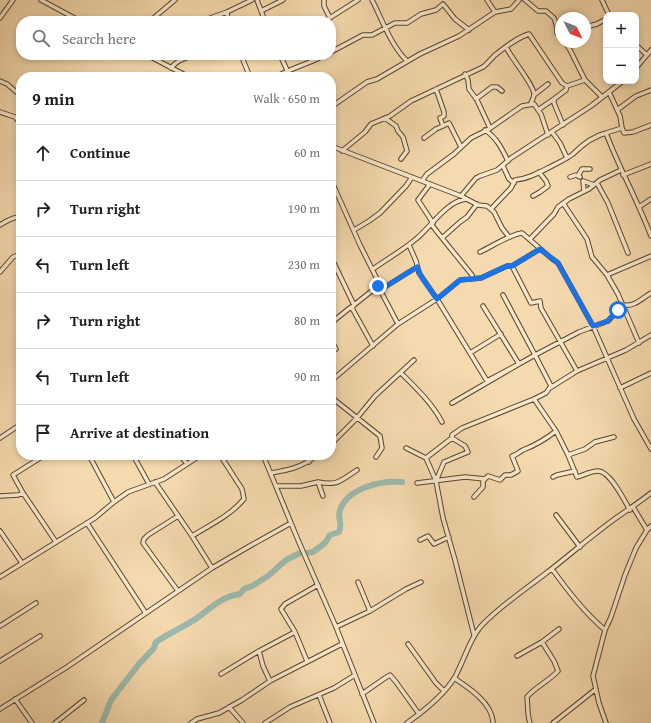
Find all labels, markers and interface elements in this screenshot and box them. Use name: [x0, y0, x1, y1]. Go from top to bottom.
north arrow: [555, 12, 591, 48]
map controls: [603, 12, 639, 84]
button: +: [603, 12, 639, 48]
search box: [16, 16, 336, 60]
icon: search: [30, 27, 52, 49]
text: Search here: [62, 28, 136, 49]
button: −: [603, 48, 639, 84]
text: 9 min: [32, 86, 74, 111]
text: Walk · 650 m: [253, 89, 320, 108]
icon: ahead: [32, 142, 54, 164]
text: Continue: [70, 142, 131, 163]
text: 60 m: [294, 143, 320, 162]
icon: right: [32, 198, 54, 220]
text: Turn right: [70, 198, 141, 219]
text: 190 m: [288, 199, 320, 218]
icon: left: [32, 254, 54, 276]
text: Turn left: [70, 254, 129, 275]
text: 230 m: [288, 255, 320, 274]
route end: [369, 277, 387, 295]
route start: [609, 301, 627, 319]
icon: right: [32, 310, 54, 332]
text: Turn right: [70, 310, 141, 331]
text: 80 m: [294, 311, 320, 330]
icon: left: [32, 366, 54, 388]
text: Turn left: [70, 366, 129, 387]
text: 90 m: [294, 367, 320, 386]
icon: arrive: [32, 422, 54, 444]
text: Arrive at destination: [70, 422, 209, 443]

